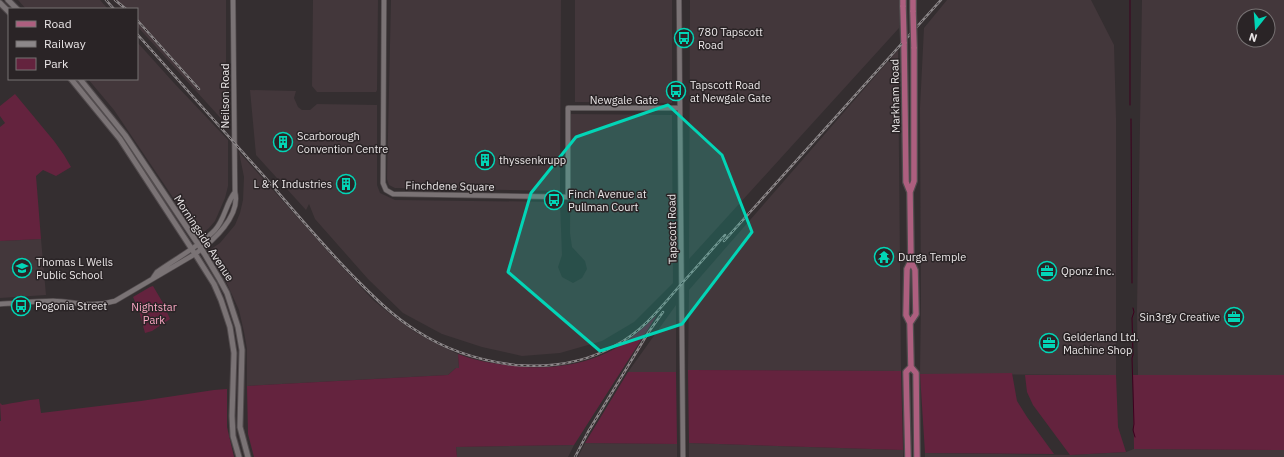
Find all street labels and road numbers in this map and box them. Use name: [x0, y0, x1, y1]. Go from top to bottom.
street label: Markham Road: [887, 59, 903, 133]
street label: Neilson Road: [218, 63, 232, 129]
street label: Newgale Gate: [590, 93, 658, 107]
street label: Finchdene Square: [405, 178, 495, 194]
street label: Morningside Avenue: [171, 192, 237, 284]
street label: Tapscott Road: [664, 194, 680, 264]

